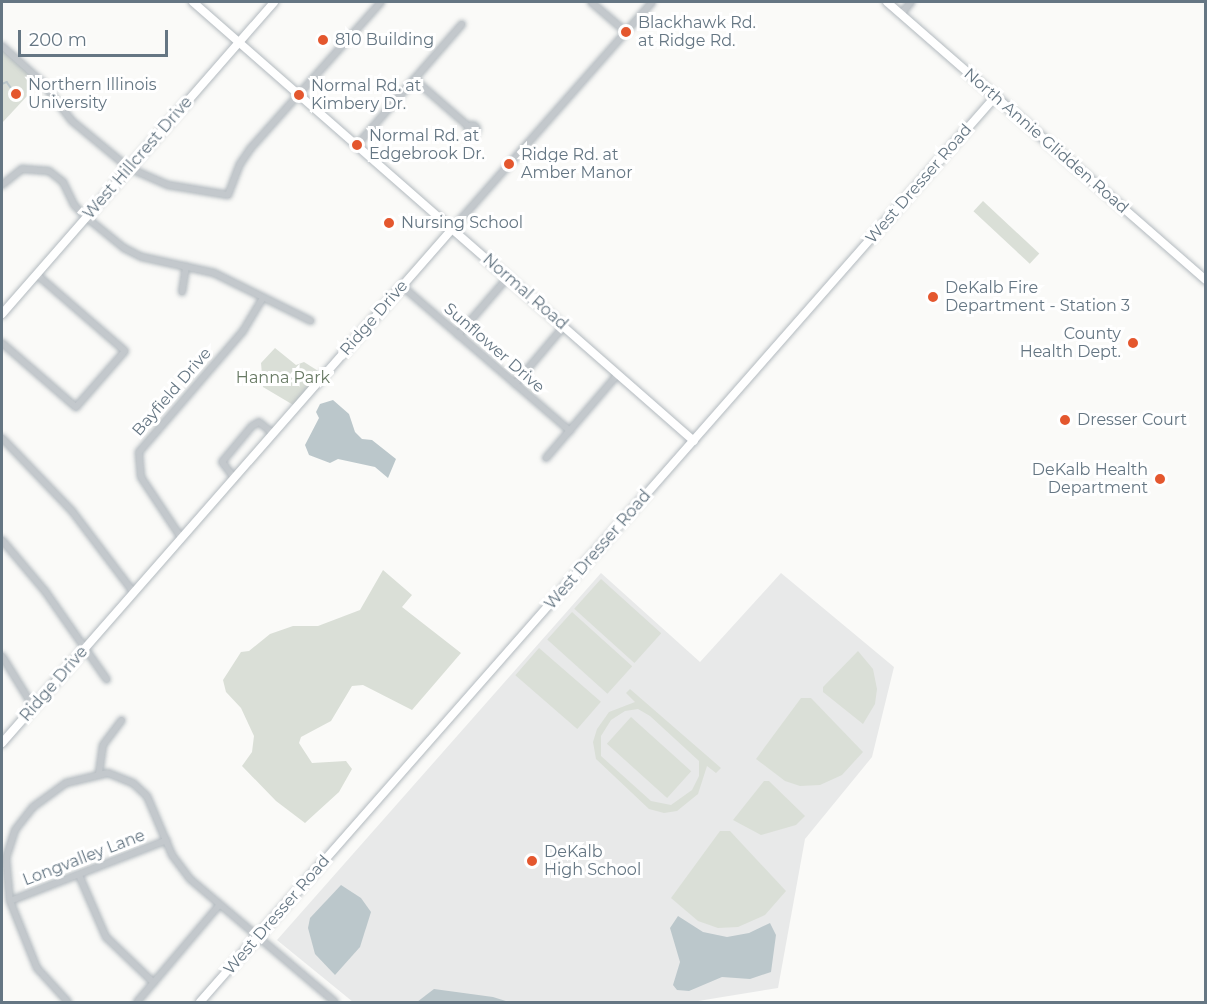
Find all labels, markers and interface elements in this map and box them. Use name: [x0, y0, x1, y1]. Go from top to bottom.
place label: Blackhawk Rd. at Ridge Rd.: [638, 13, 756, 51]
scale bar: [21, 18, 171, 56]
marker: Blackhawk Rd. at Ridge Rd.: [619, 25, 633, 39]
text: 200 m: [29, 29, 87, 51]
place label: 810 Building: [335, 30, 434, 50]
marker: 810 Building: [316, 33, 330, 47]
street label: North Annie Glidden Road: [960, 64, 1132, 218]
place label: Northern Illinois University: [28, 75, 157, 113]
place label: Normal Rd. at Kimbery Dr.: [311, 76, 421, 114]
marker: Northern Illinois University: [9, 87, 23, 101]
marker: Normal Rd. at Kimbery Dr.: [292, 88, 306, 102]
street label: West Hillcrest Drive: [79, 93, 197, 223]
street label: West Dresser Road: [862, 120, 976, 248]
place label: Normal Rd. at Edgebrook Dr.: [369, 126, 485, 164]
marker: Normal Rd. at Edgebrook Dr.: [350, 138, 364, 152]
place label: Ridge Rd. at Amber Manor: [521, 145, 633, 183]
marker: Ridge Rd. at Amber Manor: [502, 157, 516, 171]
place label: Nursing School: [401, 213, 523, 233]
marker: Nursing School: [382, 216, 396, 230]
street label: Normal Road: [479, 250, 571, 334]
street label: Ridge Drive: [336, 276, 412, 360]
place label: DeKalb Fire Department - Station 3: [945, 278, 1130, 316]
marker: DeKalb Fire Department - Station 3: [926, 290, 940, 304]
street label: Sunflower Drive: [440, 299, 548, 397]
place label: County Health Dept.: [1020, 324, 1121, 362]
marker: County Health Dept.: [1126, 336, 1140, 350]
street label: Bayfield Drive: [128, 344, 216, 440]
park label: Hanna Park: [236, 368, 330, 388]
place label: Dresser Court: [1077, 410, 1187, 430]
marker: Dresser Court: [1058, 413, 1072, 427]
place label: DeKalb Health Department: [1032, 460, 1148, 498]
marker: DeKalb Health Department: [1153, 472, 1167, 486]
street label: West Dresser Road: [541, 486, 655, 614]
street label: Ridge Drive: [16, 642, 92, 726]
street label: Longvalley Lane: [20, 826, 148, 890]
place label: DeKalb High School: [544, 842, 641, 880]
street label: West Dresser Road: [220, 851, 334, 979]
marker: DeKalb High School: [525, 854, 539, 868]

